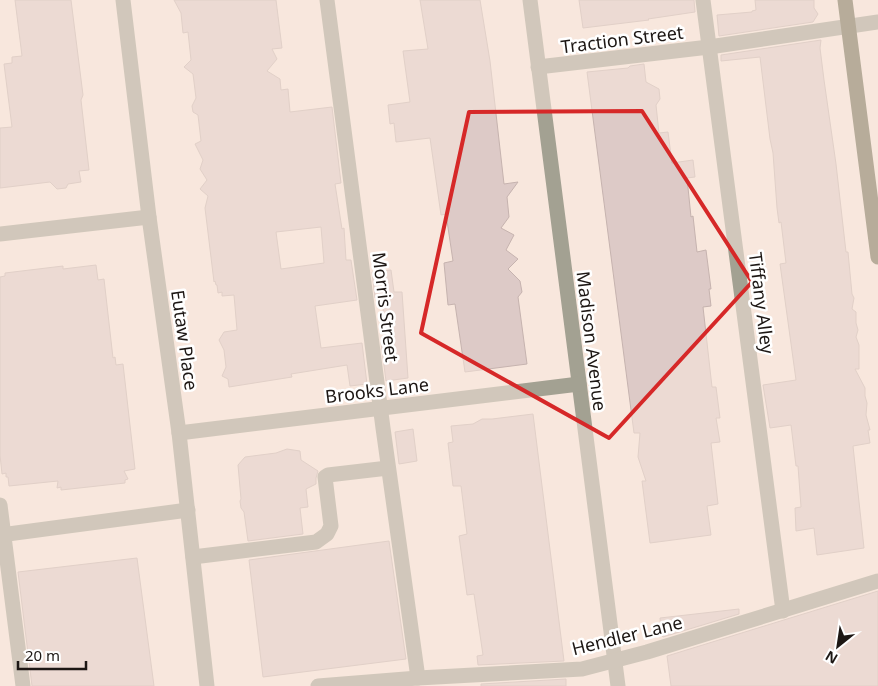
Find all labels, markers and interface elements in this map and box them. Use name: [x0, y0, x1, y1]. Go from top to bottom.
street label: Traction Street: [559, 20, 685, 58]
street label: Morris Street: [367, 251, 405, 364]
street label: Tiffany Alley: [744, 251, 780, 356]
street label: Madison Avenue: [572, 270, 612, 412]
street label: Eutaw Place: [166, 288, 204, 392]
street label: Brooks Lane: [324, 372, 430, 408]
street label: Hendler Lane: [569, 610, 685, 660]
north arrow: [813, 621, 863, 671]
scale bar: [18, 638, 85, 670]
text: 20 m: [25, 645, 60, 665]
text: N: [822, 647, 841, 669]

